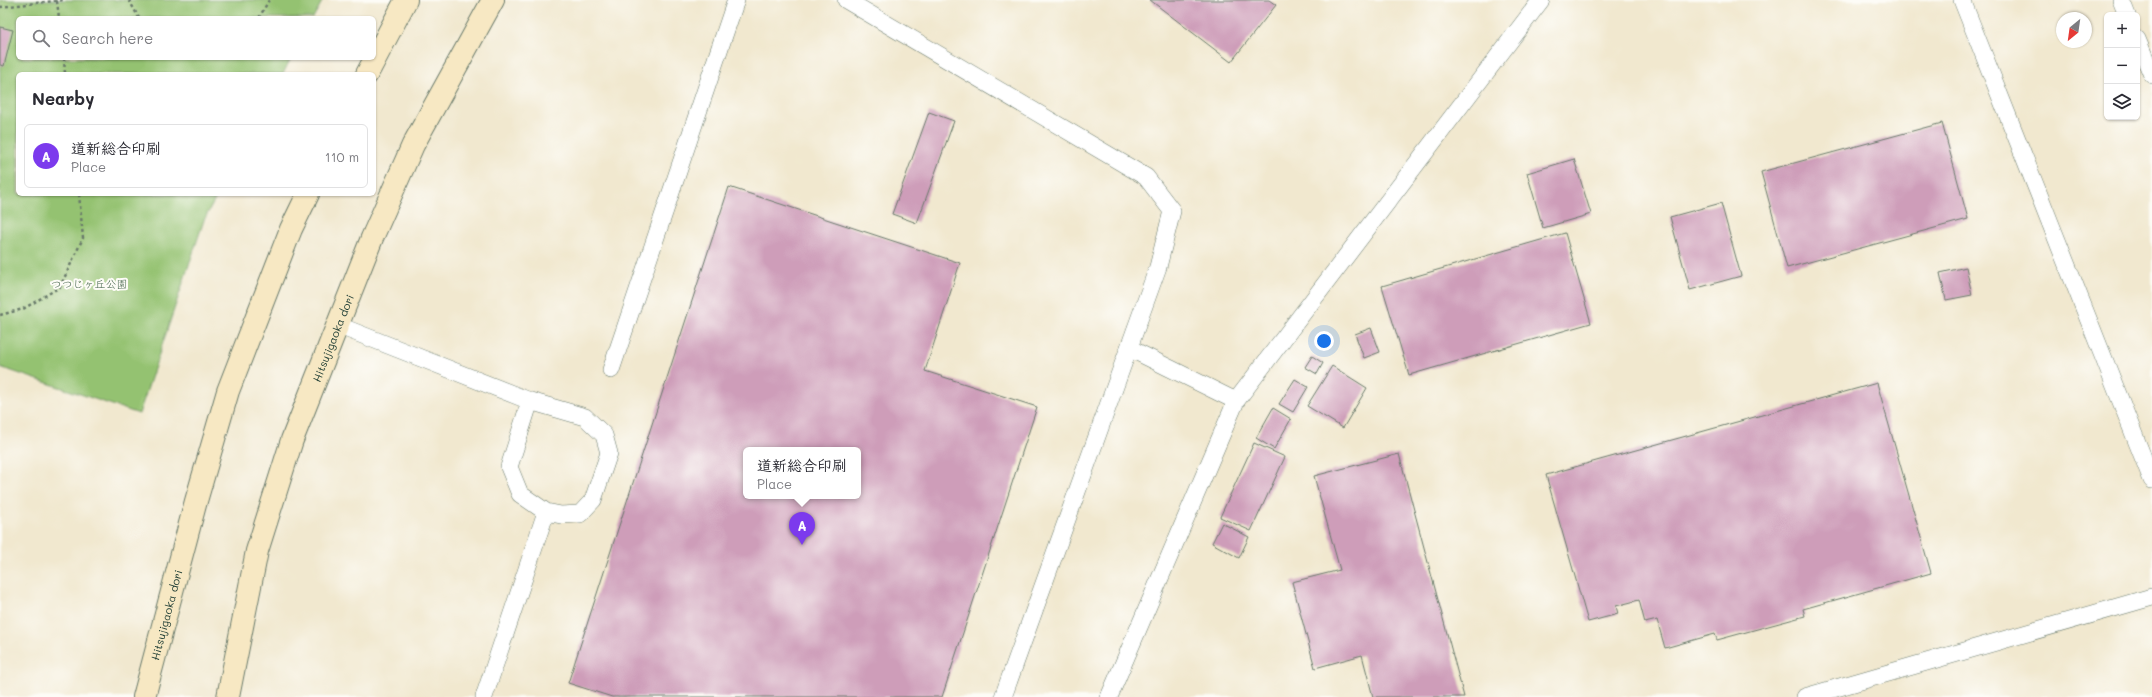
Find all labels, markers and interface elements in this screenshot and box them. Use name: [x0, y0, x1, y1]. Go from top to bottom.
north arrow: [2056, 12, 2092, 48]
map controls: [2104, 12, 2140, 120]
button: +: [2104, 12, 2140, 48]
search box: [16, 16, 376, 60]
icon: search: [30, 27, 52, 49]
text: Search here: [62, 28, 153, 48]
button: −: [2104, 48, 2140, 84]
button: layers: [2104, 84, 2140, 120]
text: Nearby: [32, 87, 94, 109]
text: 道新総合印刷: [71, 138, 161, 158]
text: A: [41, 148, 51, 165]
text: 110 m: [325, 148, 359, 165]
text: Place: [71, 158, 106, 175]
park label: つつじヶ丘公園: [51, 276, 128, 291]
street label: Hitsujigaoka dori: [308, 292, 357, 384]
your location: [1314, 331, 1334, 351]
popup: [743, 447, 861, 499]
text: 道新総合印刷: [757, 455, 847, 475]
text: Place: [757, 475, 792, 492]
pin: A: [789, 512, 815, 545]
street label: Hitsujigaoka dori: [147, 568, 185, 662]

